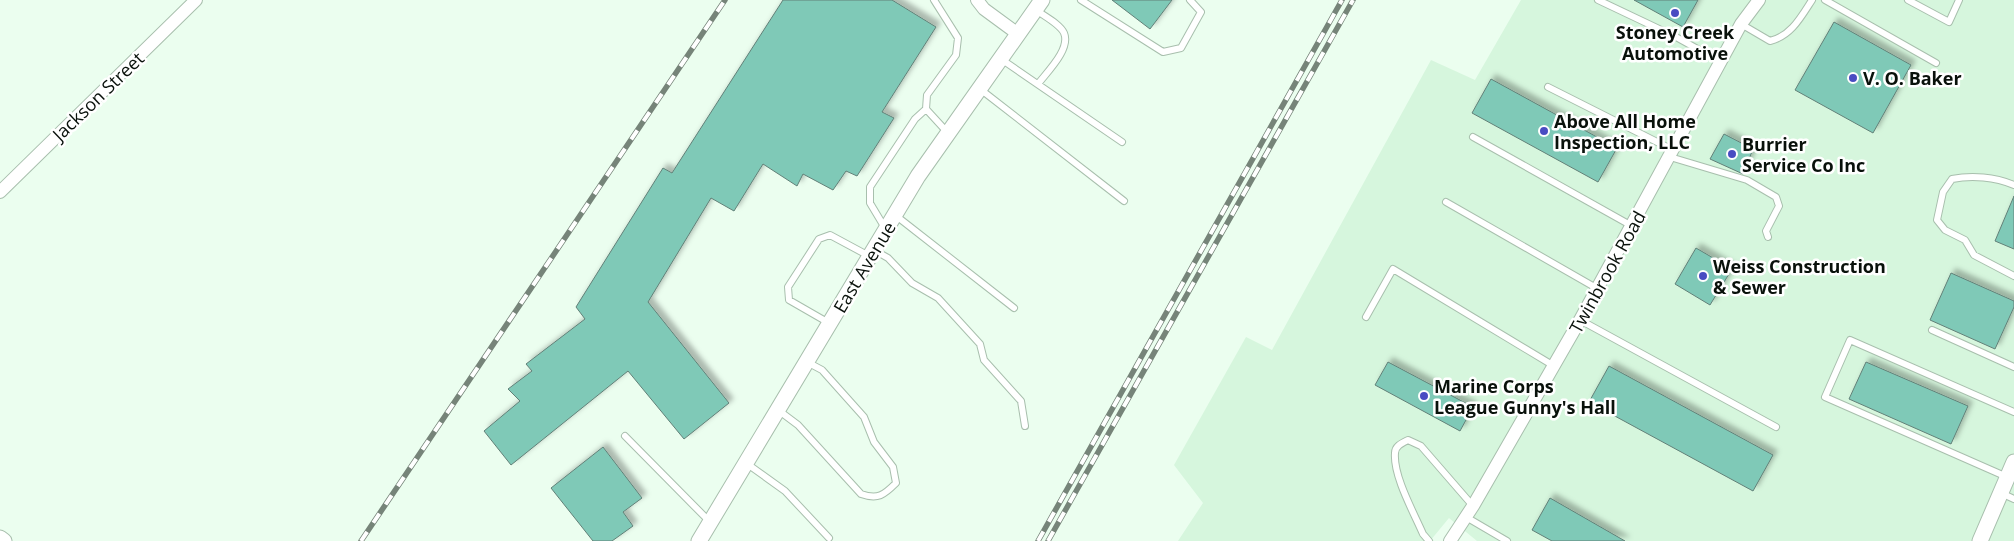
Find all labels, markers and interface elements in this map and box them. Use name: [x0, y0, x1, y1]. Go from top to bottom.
marker: Stoney Creek Automotive: [1669, 7, 1681, 19]
place label: Stoney Creek Automotive: [1616, 20, 1735, 65]
street label: Jackson Street: [46, 46, 149, 147]
place label: V. O. Baker: [1863, 66, 1962, 90]
marker: V. O. Baker: [1847, 72, 1859, 84]
place label: Above All Home Inspection, LLC: [1554, 109, 1696, 154]
marker: Above All Home Inspection, LLC: [1538, 125, 1550, 137]
place label: Burrier Service Co Inc: [1742, 132, 1865, 177]
marker: Burrier Service Co Inc: [1726, 148, 1738, 160]
street label: Twinbrook Road: [1563, 206, 1651, 338]
street label: East Avenue: [827, 217, 901, 317]
place label: Weiss Construction & Sewer: [1713, 254, 1886, 299]
marker: Weiss Construction & Sewer: [1697, 270, 1709, 282]
place label: Marine Corps League Gunny's Hall: [1434, 374, 1616, 419]
marker: Marine Corps League Gunny's Hall: [1418, 390, 1430, 402]

